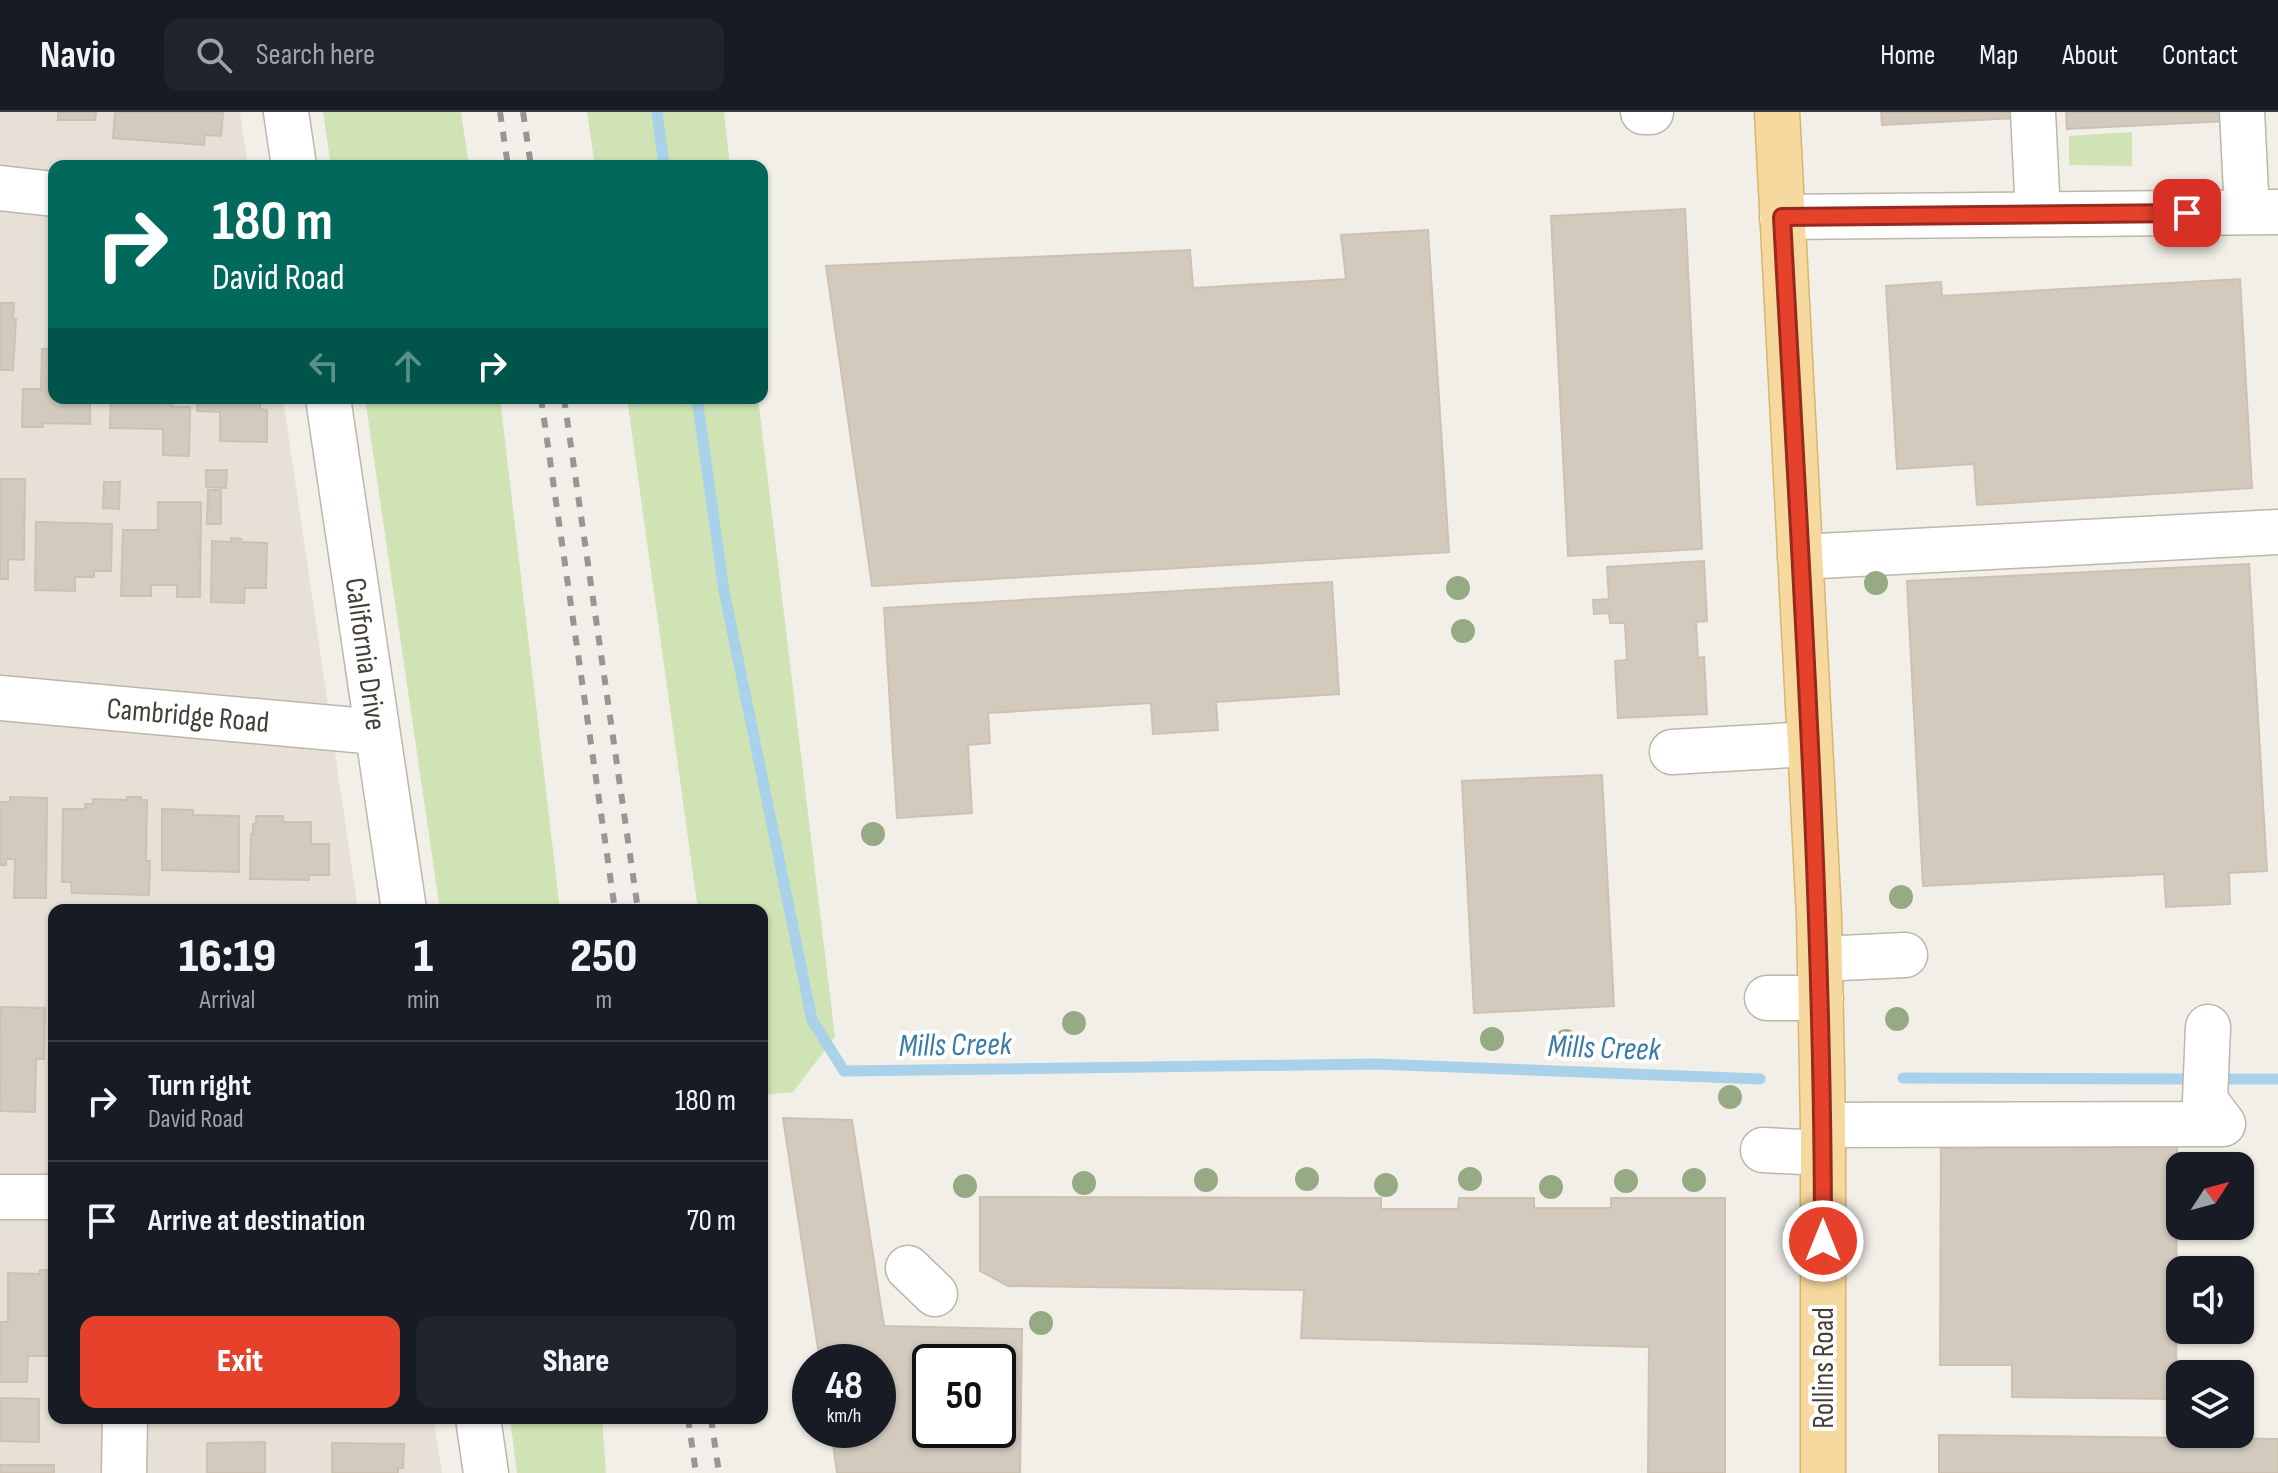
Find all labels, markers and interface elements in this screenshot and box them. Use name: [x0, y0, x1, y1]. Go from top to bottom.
search box: [164, 19, 724, 91]
text: Navio: [40, 33, 116, 78]
icon: search: [192, 33, 236, 77]
text: Search here: [256, 37, 375, 73]
text: Home: [1880, 39, 1935, 72]
text: Map: [1979, 39, 2018, 72]
text: About: [2062, 39, 2118, 72]
text: Contact: [2162, 39, 2238, 72]
pin: [2153, 179, 2221, 247]
text: 180 m: [212, 189, 333, 256]
icon: arrive: [2165, 191, 2209, 235]
icon: right: [80, 192, 184, 296]
text: David Road: [212, 257, 344, 300]
icon: left: [302, 344, 346, 388]
icon: ahead: [386, 344, 430, 388]
icon: right: [470, 344, 514, 388]
street label: California Drive: [336, 576, 394, 733]
street label: Cambridge Road: [105, 691, 271, 741]
text: 16:19: [179, 928, 276, 985]
text: 1: [413, 928, 433, 985]
text: 250: [570, 928, 637, 985]
text: Arrival: [200, 985, 255, 1016]
text: min: [407, 985, 440, 1016]
text: m: [595, 985, 612, 1016]
water label: Mills Creek: [898, 1025, 1013, 1066]
water label: Mills Creek: [1547, 1027, 1662, 1070]
text: Turn right: [148, 1068, 251, 1104]
icon: right: [80, 1079, 124, 1123]
text: 180 m: [675, 1083, 736, 1119]
text: David Road: [148, 1104, 244, 1135]
north arrow: [2166, 1152, 2254, 1240]
map controls: [2166, 1152, 2254, 1448]
icon: arrive: [80, 1199, 124, 1243]
position arrow: [1781, 1199, 1865, 1283]
text: Arrive at destination: [148, 1203, 365, 1239]
text: 70 m: [687, 1203, 736, 1239]
button: sound: [2166, 1256, 2254, 1344]
street label: Rollins Road: [1806, 1307, 1842, 1429]
button: Exit: [80, 1316, 400, 1408]
button: Share: [416, 1316, 736, 1408]
speed limit sign: 50: [912, 1344, 1016, 1448]
button: layers: [2166, 1360, 2254, 1448]
text: 48: [825, 1362, 863, 1410]
text: km/h: [827, 1404, 861, 1428]

